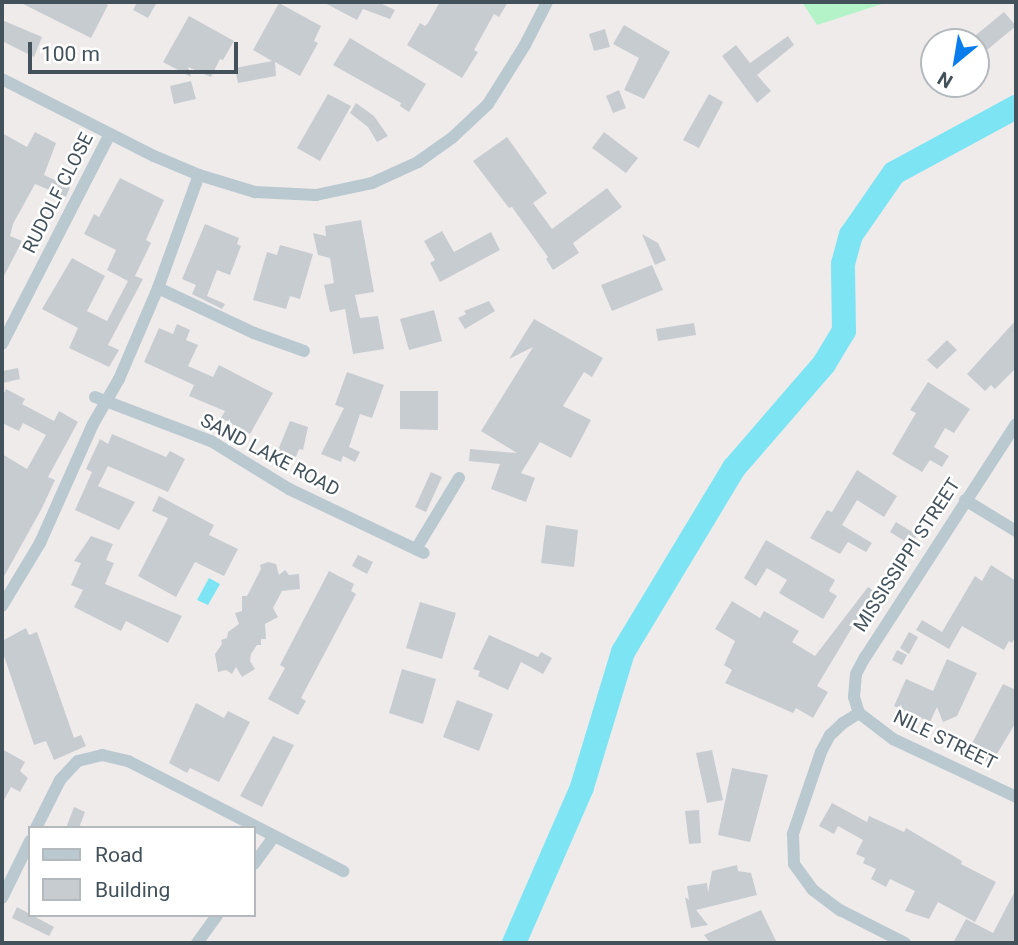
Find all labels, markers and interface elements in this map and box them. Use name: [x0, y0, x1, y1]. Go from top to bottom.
scale bar: [32, 28, 242, 72]
north arrow: [920, 28, 990, 98]
text: 100 m: [41, 42, 100, 66]
text: N: [934, 67, 957, 93]
street label: RUDOLF CLOSE: [18, 129, 98, 257]
street label: SAND LAKE ROAD: [197, 409, 343, 501]
street label: MISSISSIPPI STREET: [849, 474, 965, 636]
street label: NILE STREET: [890, 705, 1000, 775]
legend: [28, 826, 256, 917]
text: Road: [95, 843, 143, 867]
text: Building: [95, 878, 170, 902]

